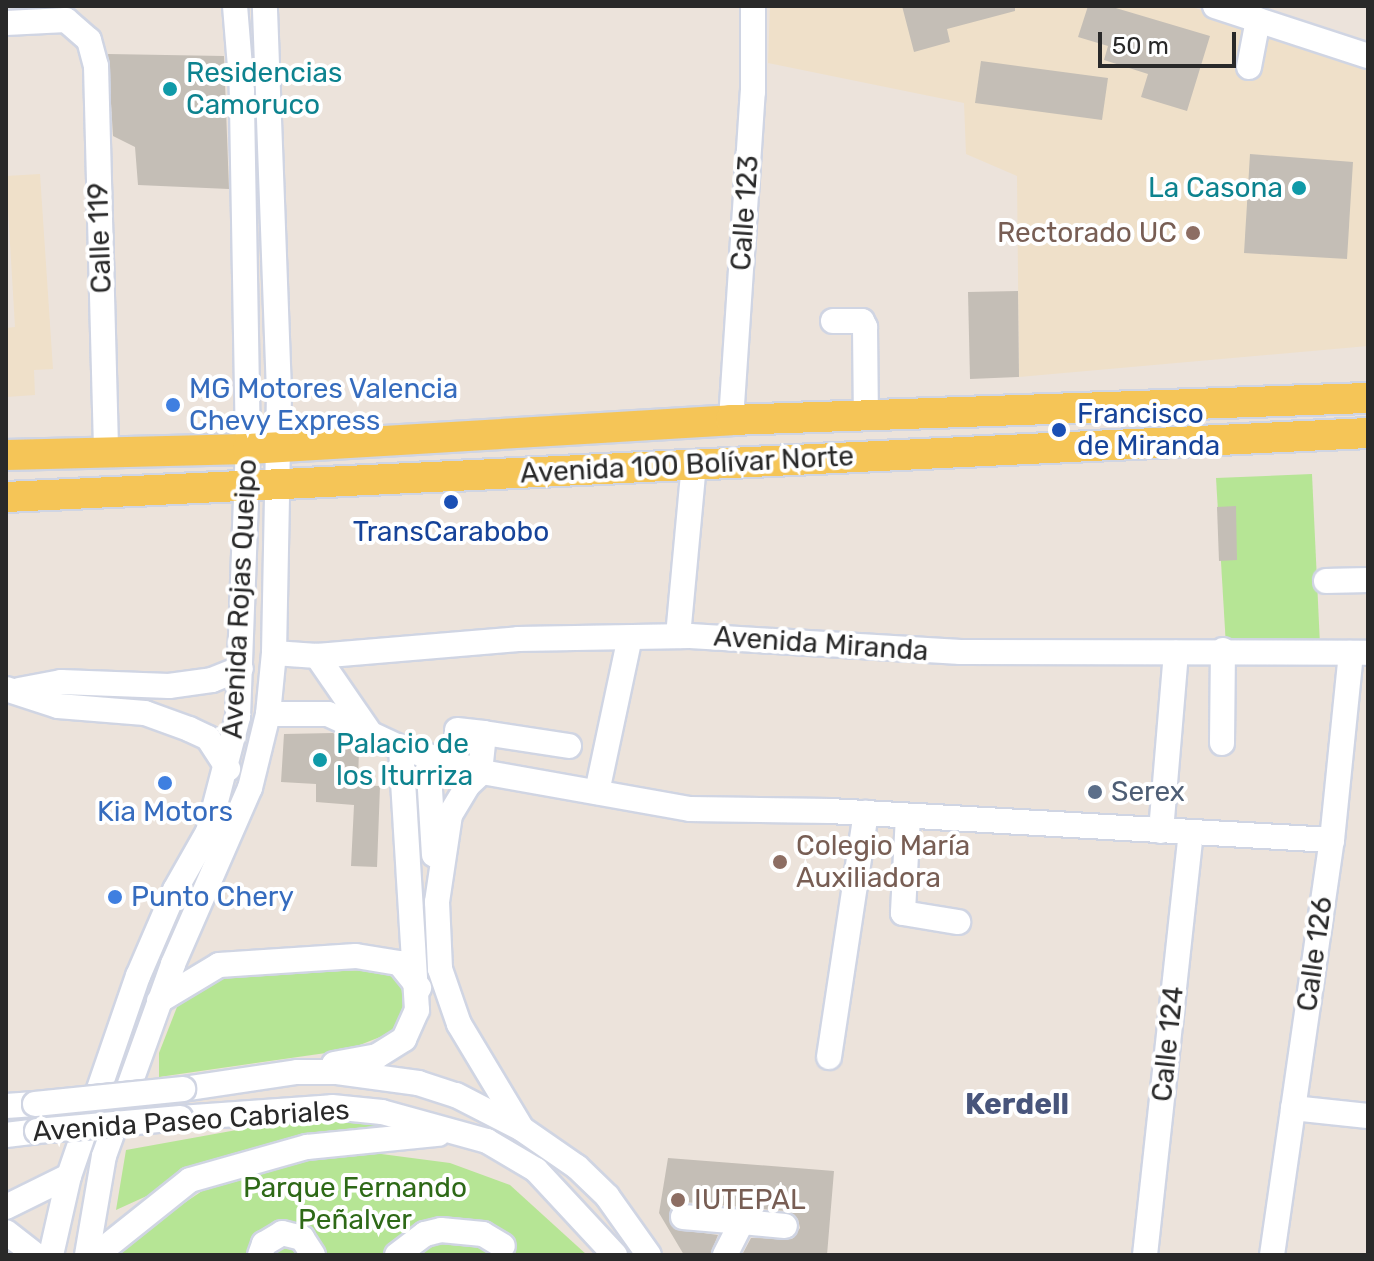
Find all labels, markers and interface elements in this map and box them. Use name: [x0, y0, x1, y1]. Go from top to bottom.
scale bar: [1102, 16, 1240, 66]
text: 50 m: [1112, 32, 1169, 60]
place label: Residencias Camoruco: [186, 56, 342, 122]
marker: Residencias Camoruco: [161, 80, 179, 98]
street label: Calle 123: [724, 154, 766, 272]
place label: La Casona: [1148, 171, 1283, 205]
marker: La Casona: [1290, 179, 1308, 197]
street label: Calle 119: [81, 182, 119, 294]
place label: Rectorado UC: [997, 216, 1177, 250]
marker: Rectorado UC: [1184, 224, 1202, 242]
place label: MG Motores Valencia Chevy Express: [189, 372, 459, 438]
marker: MG Motores Valencia Chevy Express: [164, 396, 182, 414]
place label: Francisco de Miranda: [1077, 397, 1220, 463]
marker: Francisco de Miranda: [1048, 419, 1070, 441]
street label: Avenida 100 Bolívar Norte: [519, 439, 855, 491]
street label: Avenida Rojas Queipo: [216, 458, 264, 740]
marker: TransCarabobo: [442, 493, 460, 511]
place label: TransCarabobo: [353, 515, 549, 549]
street label: Avenida Miranda: [712, 620, 930, 668]
place label: Palacio de los Iturriza: [336, 727, 473, 793]
marker: Palacio de los Iturriza: [311, 751, 329, 769]
marker: Kia Motors: [156, 774, 174, 792]
place label: Serex: [1111, 775, 1185, 809]
marker: Serex: [1086, 783, 1104, 801]
place label: Kia Motors: [97, 795, 233, 829]
place label: Colegio María Auxiliadora: [796, 829, 970, 895]
marker: Colegio María Auxiliadora: [771, 853, 789, 871]
place label: Punto Chery: [131, 880, 294, 914]
marker: Punto Chery: [106, 888, 124, 906]
street label: Calle 126: [1290, 894, 1340, 1014]
street label: Calle 124: [1145, 985, 1191, 1103]
district label: Kerdell: [965, 1086, 1069, 1122]
street label: Avenida Paseo Cabriales: [31, 1093, 351, 1149]
park label: Parque Fernando Peñalver: [243, 1171, 467, 1237]
place label: IUTEPAL: [694, 1183, 806, 1217]
marker: IUTEPAL: [669, 1191, 687, 1209]

